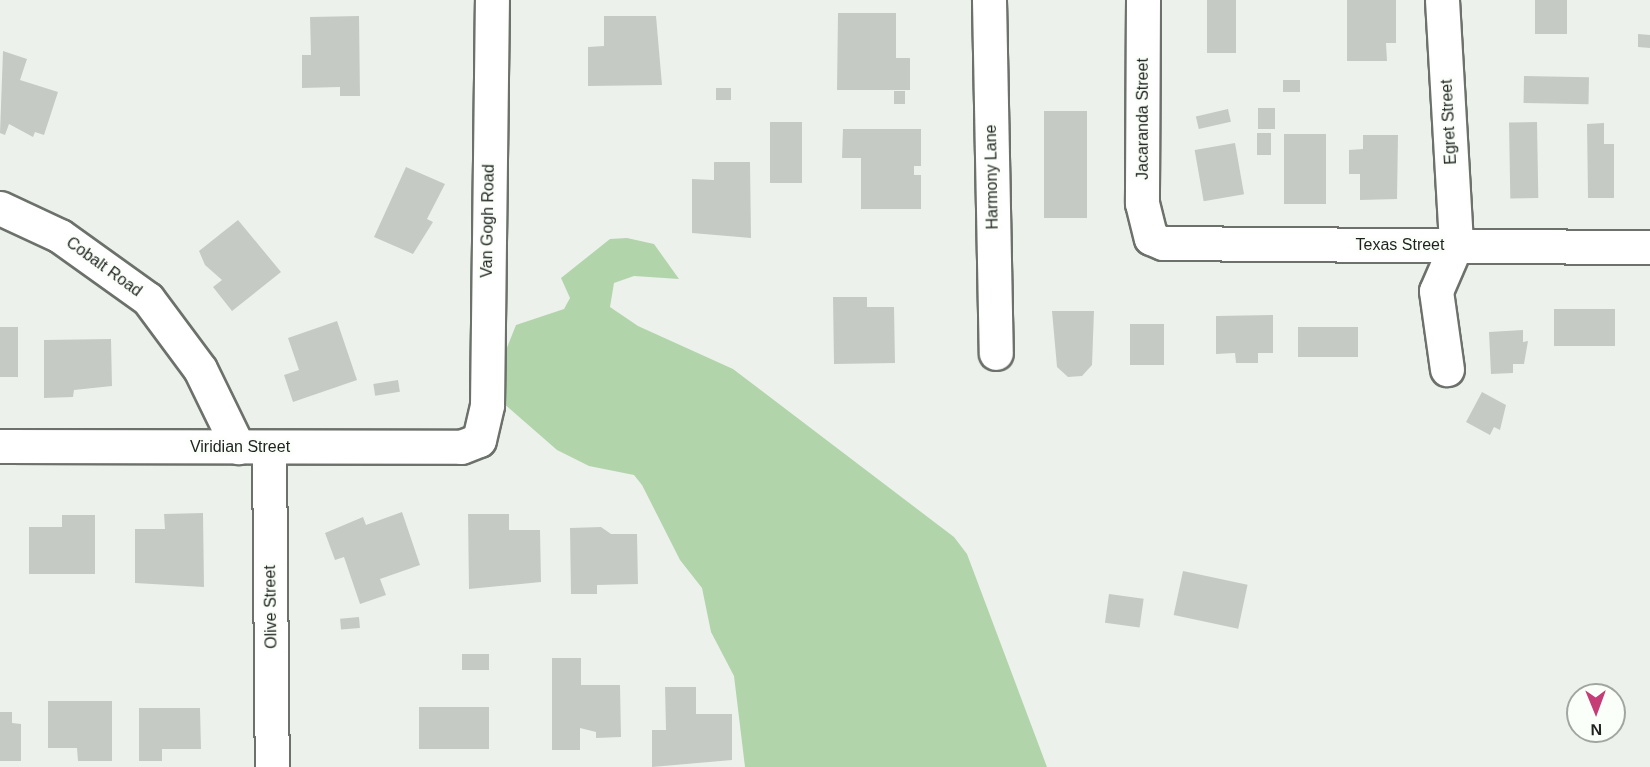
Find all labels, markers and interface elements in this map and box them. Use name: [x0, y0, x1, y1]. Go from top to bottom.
street label: Jacaranda Street: [1133, 58, 1153, 180]
street label: Egret Street: [1437, 79, 1461, 165]
street label: Harmony Lane: [981, 124, 1003, 230]
street label: Van Gogh Road: [477, 164, 499, 278]
street label: Cobalt Road: [62, 233, 146, 301]
street label: Texas Street: [1356, 235, 1444, 255]
street label: Viridian Street: [190, 437, 290, 457]
street label: Olive Street: [261, 565, 281, 649]
north arrow: [1566, 683, 1626, 743]
text: N: [1590, 721, 1602, 738]

